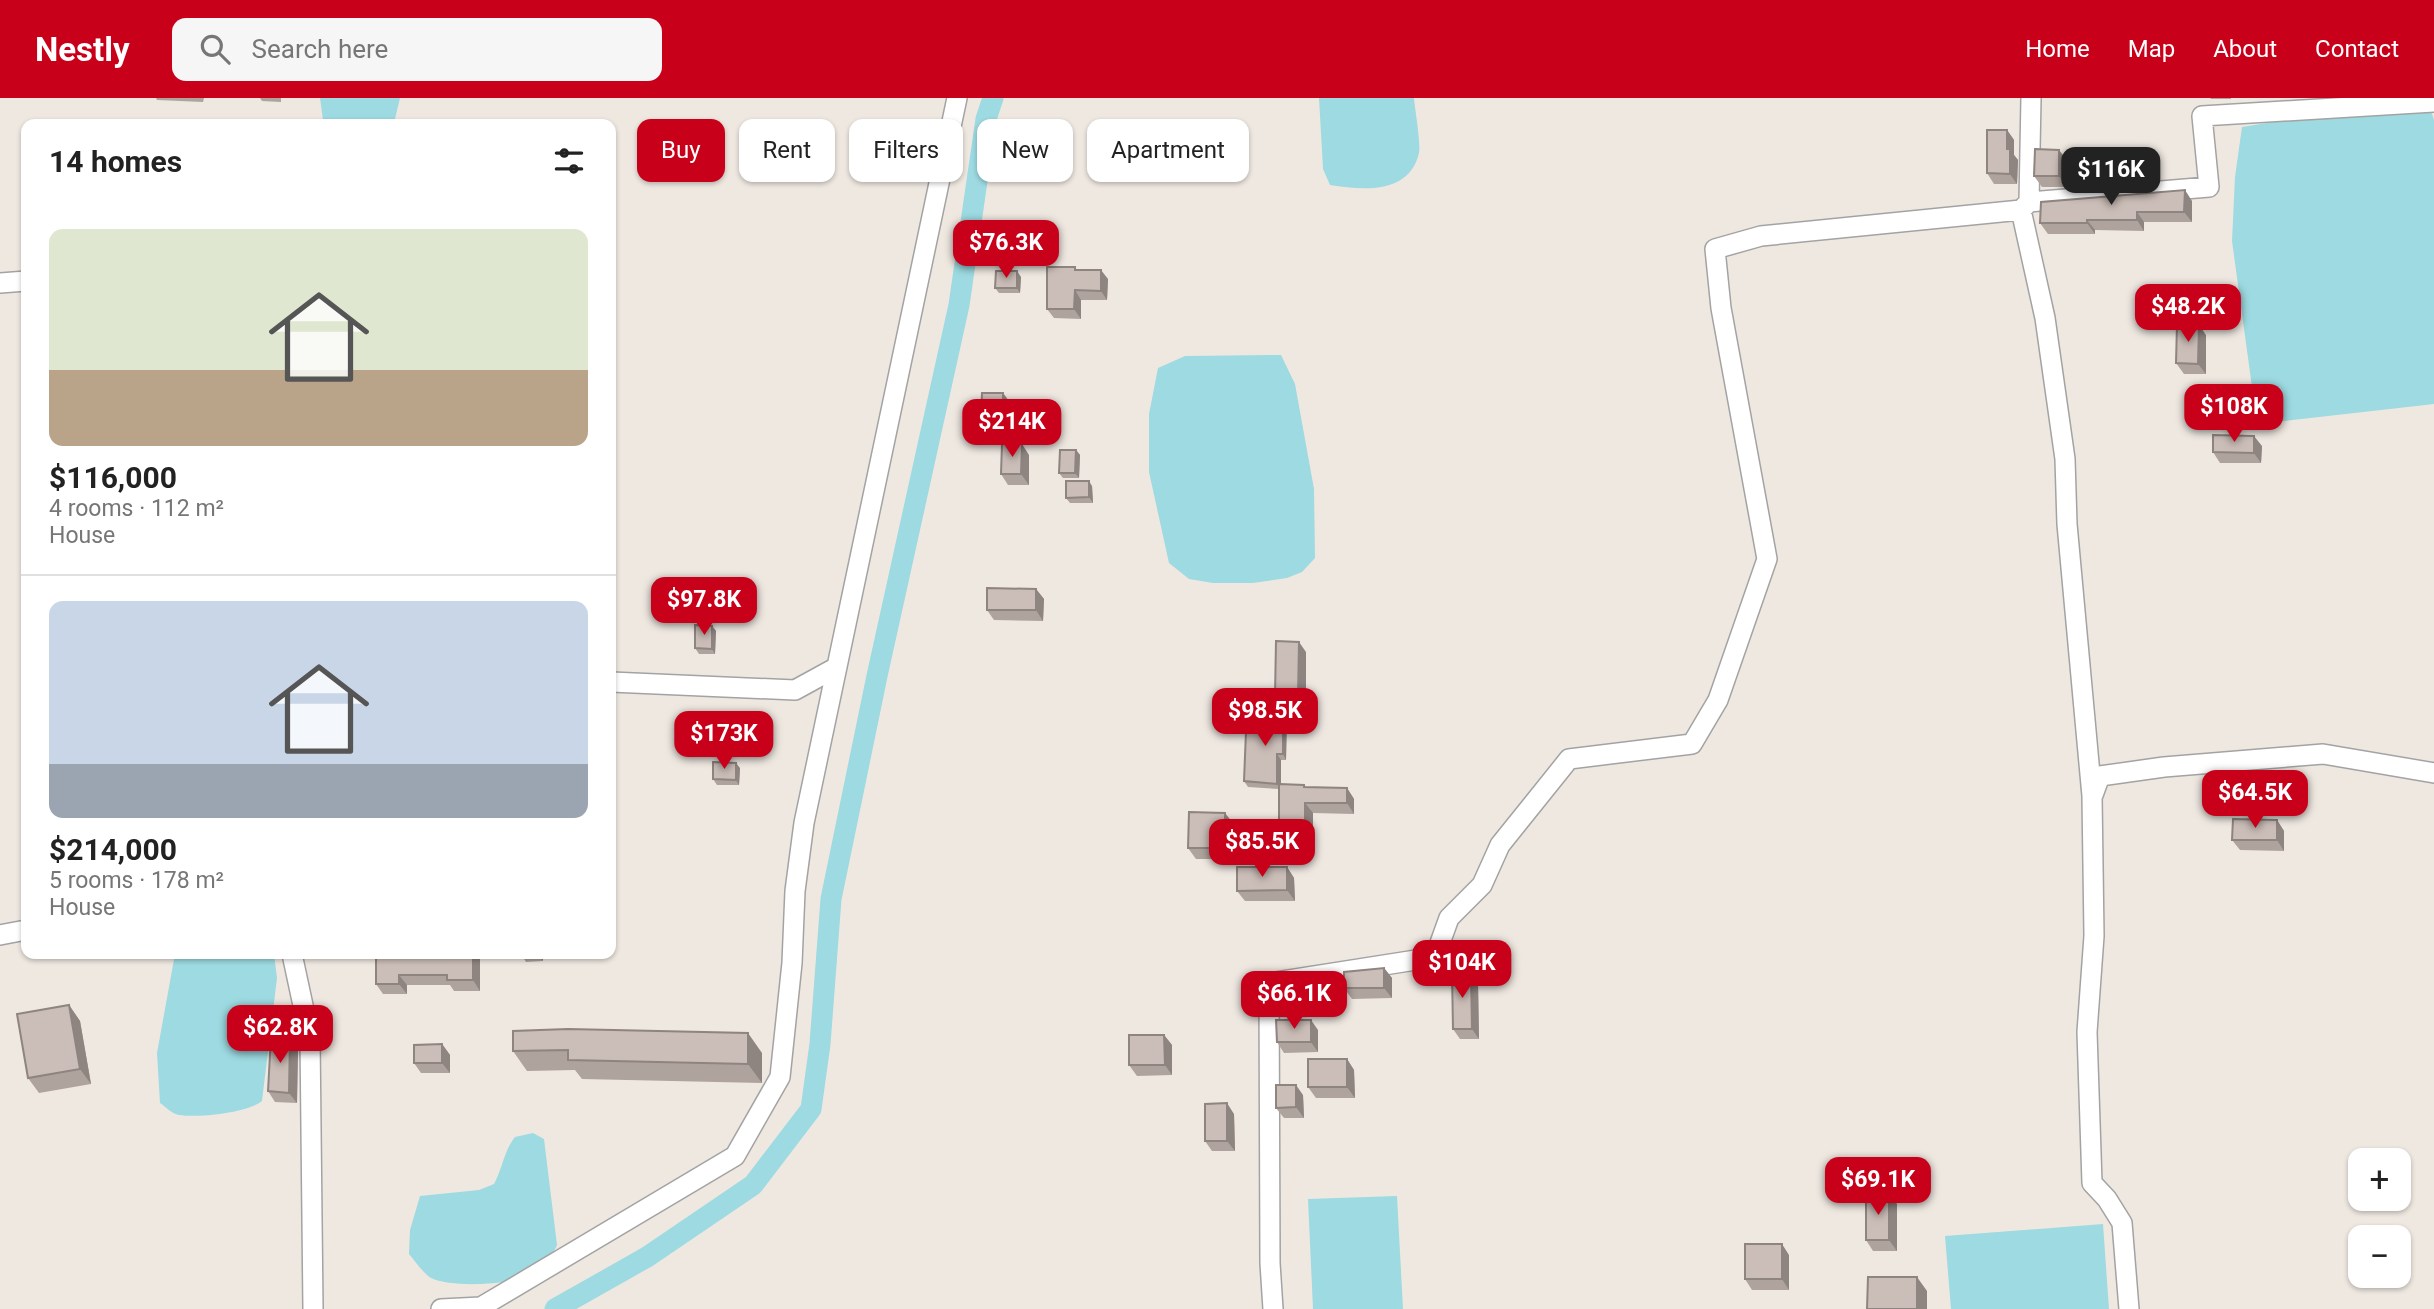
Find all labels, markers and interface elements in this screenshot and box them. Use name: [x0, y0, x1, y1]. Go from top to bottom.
search box: [172, 18, 662, 81]
text: Nestly: [35, 30, 130, 69]
icon: search: [196, 30, 234, 68]
text: Search here: [252, 34, 388, 64]
text: Home: [2025, 35, 2090, 63]
text: Map: [2128, 35, 2175, 63]
text: About: [2213, 35, 2277, 63]
text: Contact: [2315, 35, 2399, 63]
chip: Buy: [637, 119, 725, 182]
chip: Rent: [739, 119, 835, 182]
chip: Filters: [849, 119, 963, 182]
chip: New: [977, 119, 1073, 182]
chip: Apartment: [1087, 119, 1249, 182]
icon: filters: [550, 142, 588, 180]
text: 14 homes: [49, 144, 182, 179]
pin: $116K: [2062, 148, 2160, 207]
text: $116K: [2077, 156, 2145, 183]
pin: $76.3K: [949, 220, 1063, 280]
text: $76.3K: [969, 229, 1043, 256]
icon: home: [256, 274, 382, 400]
pin: $48.2K: [2131, 285, 2245, 344]
text: $48.2K: [2151, 293, 2225, 320]
pin: $108K: [2185, 384, 2283, 444]
text: $108K: [2200, 393, 2268, 420]
pin: $214K: [963, 400, 1061, 459]
text: $214K: [978, 408, 1046, 435]
text: $116,000: [49, 460, 177, 495]
text: 4 rooms · 112 m²: [49, 495, 224, 522]
text: House: [49, 522, 115, 549]
pin: $97.8K: [647, 578, 761, 637]
text: $97.8K: [667, 586, 741, 613]
icon: home: [256, 646, 382, 772]
pin: $98.5K: [1208, 688, 1322, 748]
text: $98.5K: [1228, 697, 1302, 724]
pin: $173K: [675, 712, 773, 771]
text: $173K: [690, 720, 758, 747]
pin: $64.5K: [2198, 770, 2312, 830]
text: $64.5K: [2218, 779, 2292, 806]
pin: $85.5K: [1205, 820, 1319, 879]
text: $85.5K: [1225, 828, 1299, 855]
text: $214,000: [49, 832, 177, 867]
text: 5 rooms · 178 m²: [49, 867, 224, 894]
text: House: [49, 894, 115, 921]
pin: $104K: [1413, 940, 1511, 1000]
text: $104K: [1428, 949, 1496, 976]
pin: $66.1K: [1237, 972, 1351, 1031]
text: $66.1K: [1257, 980, 1331, 1007]
pin: $62.8K: [223, 1006, 337, 1065]
text: $62.8K: [243, 1014, 317, 1041]
map controls: [2348, 1148, 2411, 1288]
button: +: [2348, 1148, 2411, 1211]
pin: $69.1K: [1821, 1158, 1935, 1217]
text: $69.1K: [1841, 1166, 1915, 1193]
button: −: [2348, 1225, 2411, 1288]

